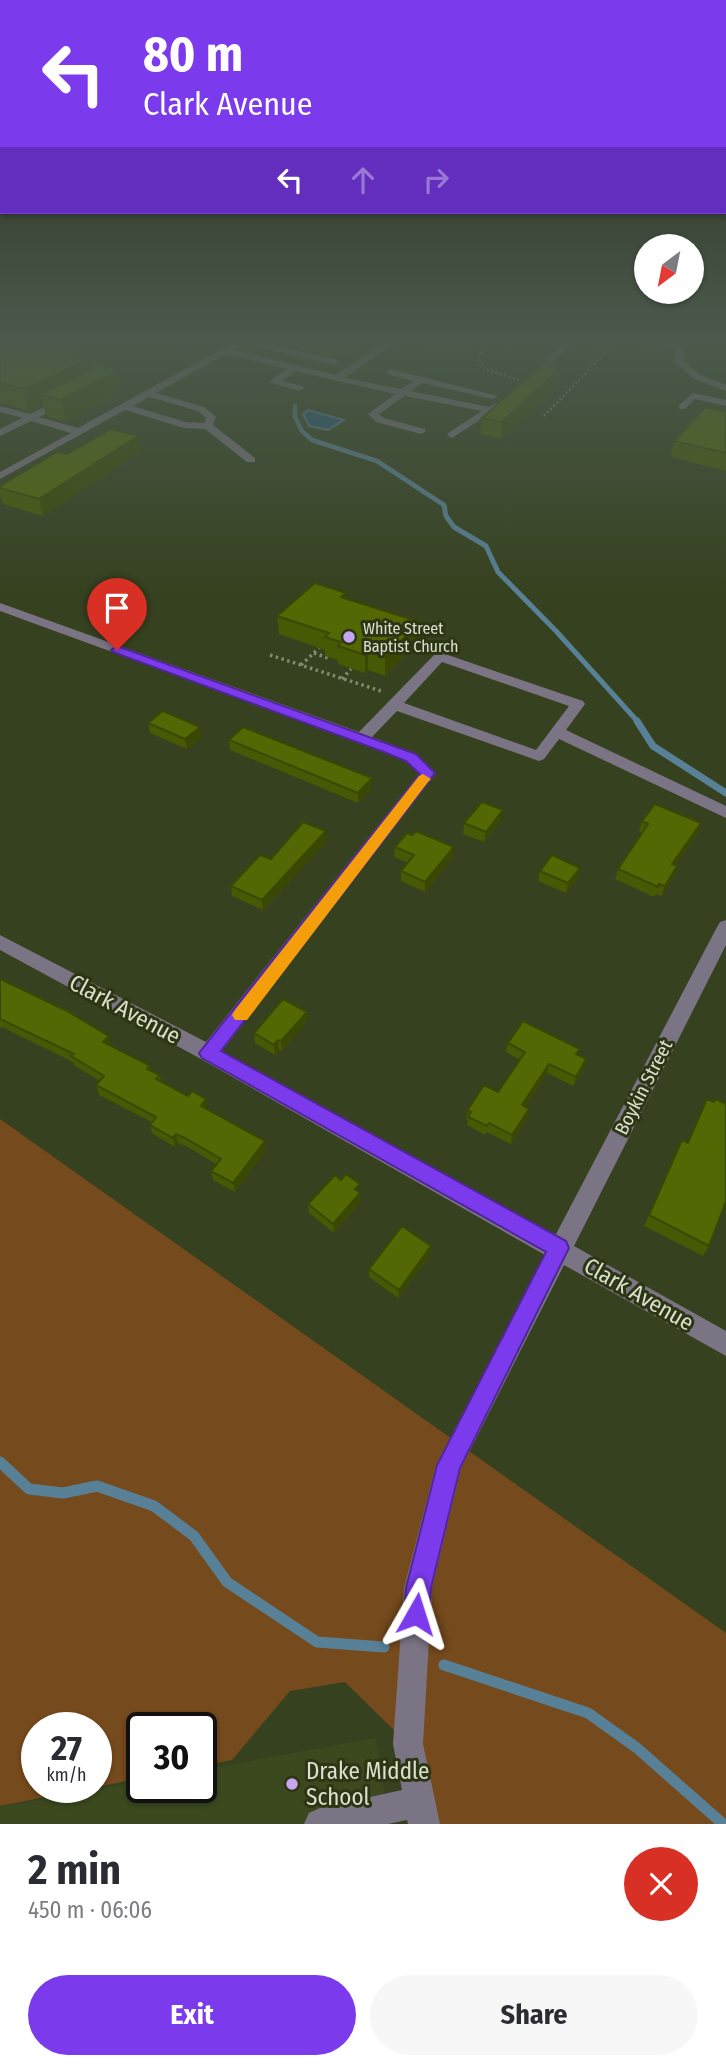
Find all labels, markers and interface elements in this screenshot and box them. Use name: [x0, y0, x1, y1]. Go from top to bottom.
text: 80 m: [143, 25, 243, 84]
icon: left: [28, 28, 119, 119]
text: Clark Avenue: [143, 85, 313, 123]
icon: left: [271, 161, 309, 199]
icon: ahead: [344, 161, 382, 199]
icon: right: [417, 161, 455, 199]
north arrow: [634, 234, 704, 304]
map controls: [634, 234, 704, 304]
pin: [87, 578, 147, 650]
icon: arrive: [98, 589, 136, 627]
place label: White Street Baptist Church: [363, 619, 458, 656]
marker: White Street Baptist Church: [341, 629, 357, 645]
street label: Clark Avenue: [65, 968, 185, 1050]
street label: Boykin Street: [610, 1035, 678, 1139]
street label: Clark Avenue: [579, 1251, 699, 1337]
position arrow: [379, 1577, 453, 1651]
speed limit sign: 30: [126, 1712, 217, 1803]
text: 27: [51, 1727, 82, 1769]
place label: Drake Middle School: [306, 1757, 429, 1811]
text: km/h: [46, 1764, 87, 1786]
marker: Drake Middle School: [284, 1776, 300, 1792]
text: 2 min: [28, 1845, 121, 1895]
button: close: [624, 1847, 698, 1921]
text: 450 m · 06:06: [28, 1896, 152, 1924]
button: Exit: [28, 1975, 356, 2055]
button: Share: [370, 1975, 698, 2055]

